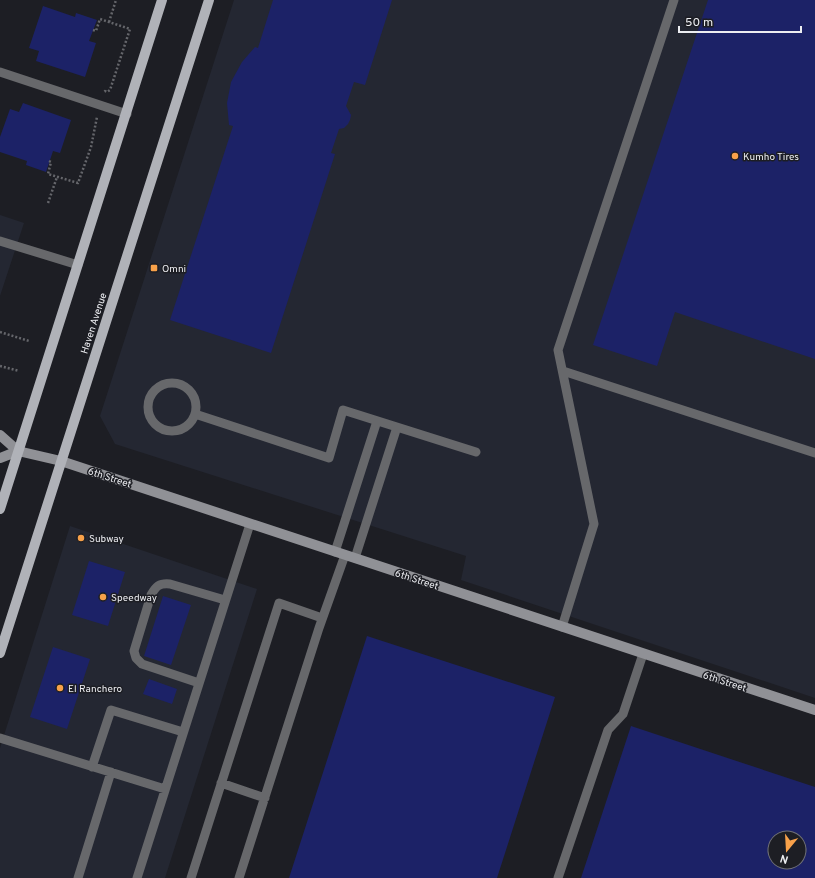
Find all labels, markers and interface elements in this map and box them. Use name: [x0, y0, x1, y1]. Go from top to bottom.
scale bar: [679, 8, 801, 34]
text: 50 m: [685, 15, 713, 31]
marker: Kumho Tires: [730, 151, 740, 161]
place label: Kumho Tires: [743, 151, 799, 164]
marker: Omni: [149, 263, 159, 273]
place label: Omni: [162, 263, 186, 276]
street label: Haven Avenue: [78, 291, 110, 356]
street label: 6th Street: [86, 465, 133, 492]
marker: Subway: [76, 533, 86, 543]
place label: Subway: [89, 533, 124, 546]
street label: 6th Street: [393, 567, 440, 594]
marker: Speedway: [98, 592, 108, 602]
place label: Speedway: [111, 592, 157, 605]
street label: 6th Street: [701, 669, 748, 696]
marker: El Ranchero: [55, 683, 65, 693]
place label: El Ranchero: [68, 683, 123, 696]
north arrow: [767, 830, 807, 870]
text: N: [778, 851, 790, 866]

